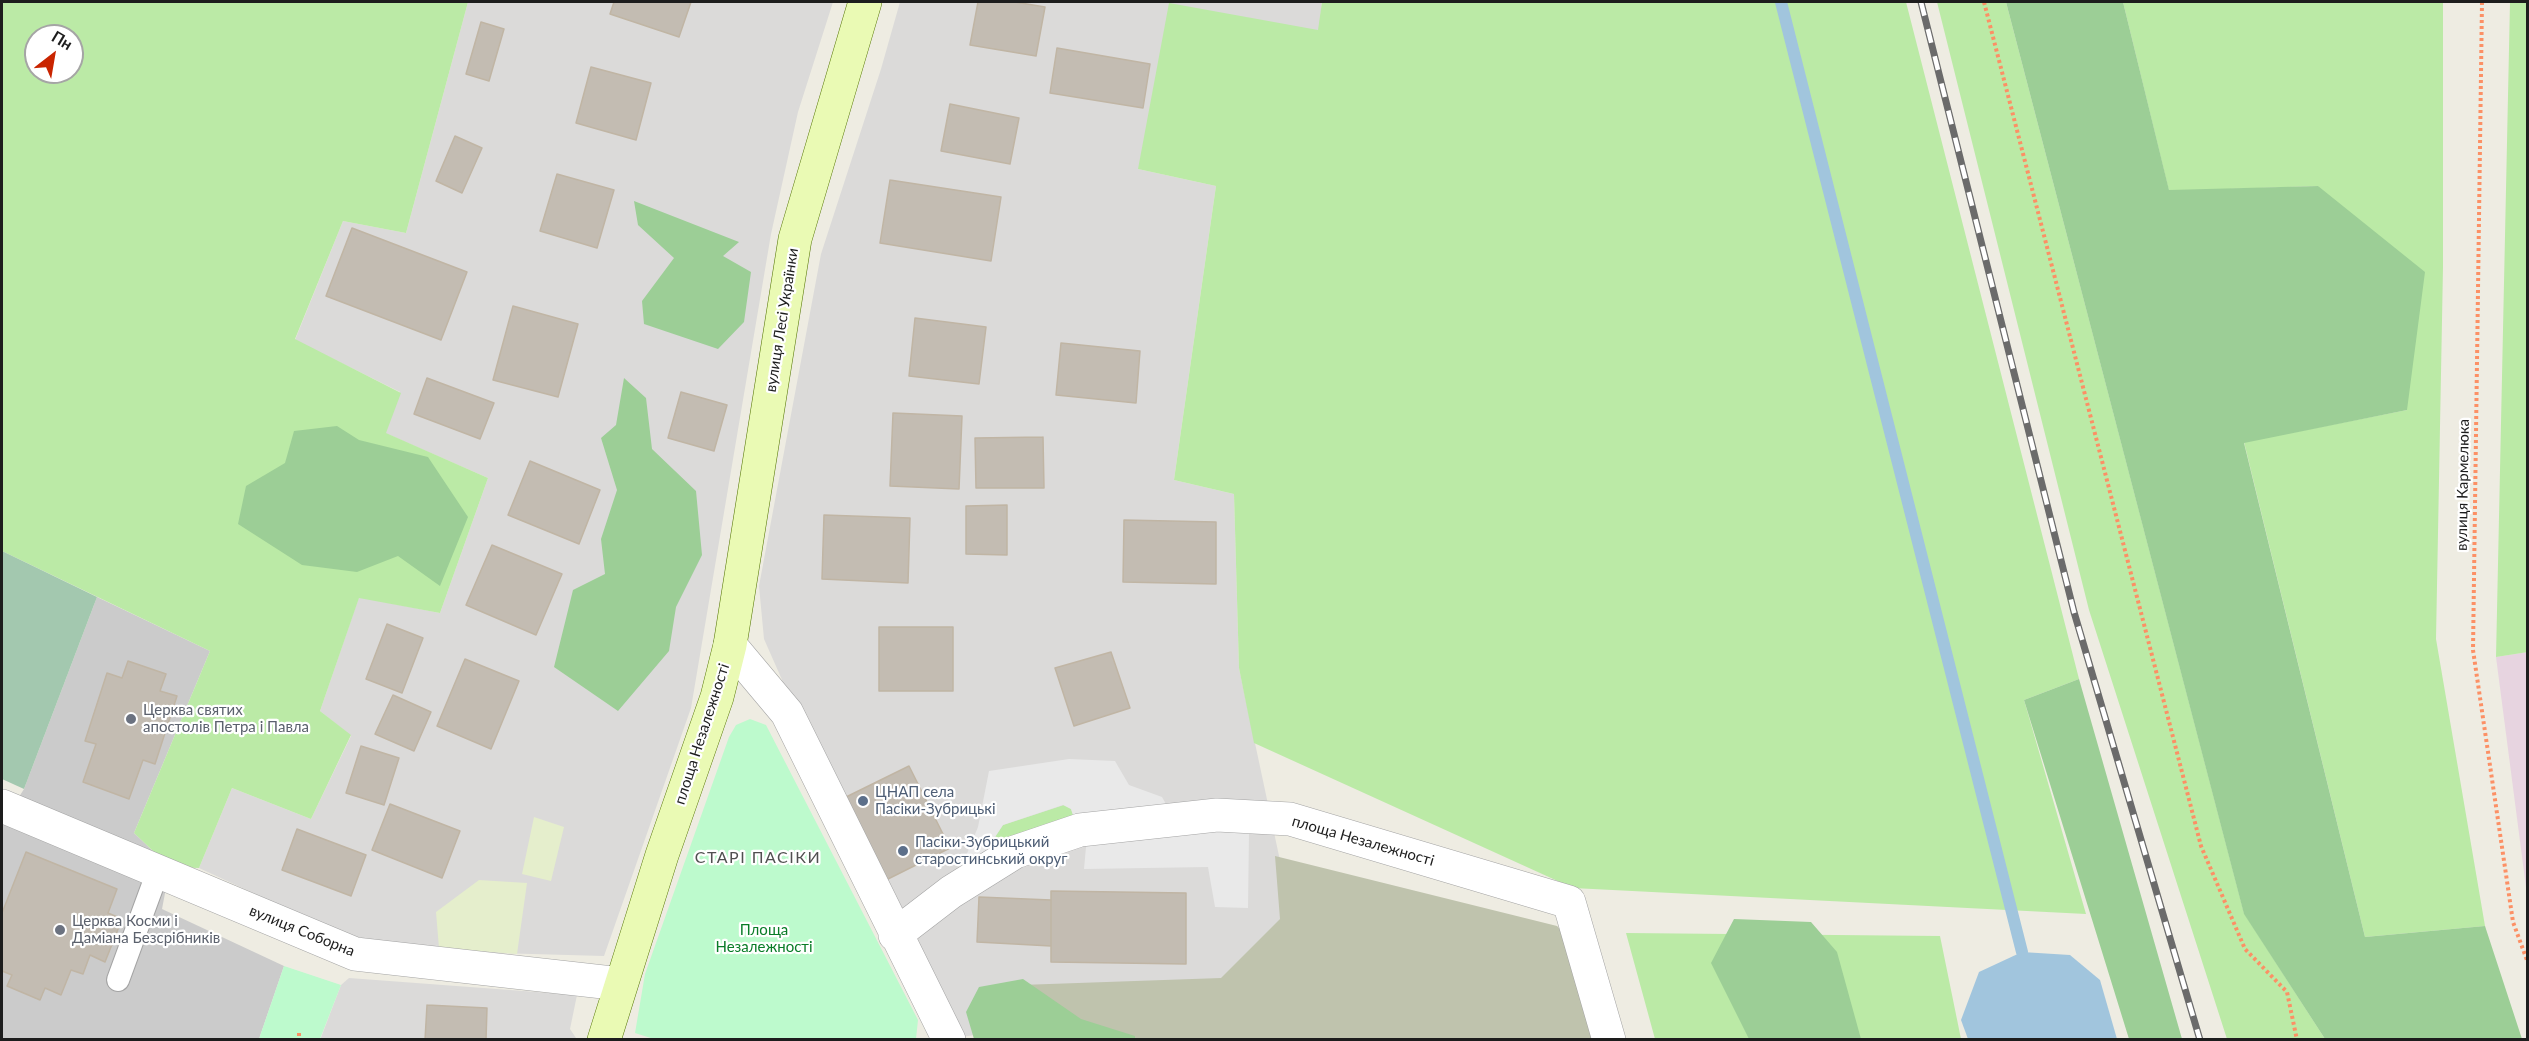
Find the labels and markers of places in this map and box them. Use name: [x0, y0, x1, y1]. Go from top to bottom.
place label: Церква святих апостолів Петра і Павла: [143, 701, 309, 736]
marker: Церква святих апостолів Петра і Павла: [124, 712, 138, 726]
place label: ЦНАП села Пасіки-Зубрицькі: [875, 783, 996, 818]
marker: ЦНАП села Пасіки-Зубрицькі: [856, 794, 870, 808]
place label: Пасіки-Зубрицький старостинський округ: [915, 833, 1067, 868]
marker: Пасіки-Зубрицький старостинський округ: [896, 844, 910, 858]
place label: Церква Косми і Даміана Безсрібників: [72, 912, 220, 947]
marker: Церква Косми і Даміана Безсрібників: [53, 923, 67, 937]

